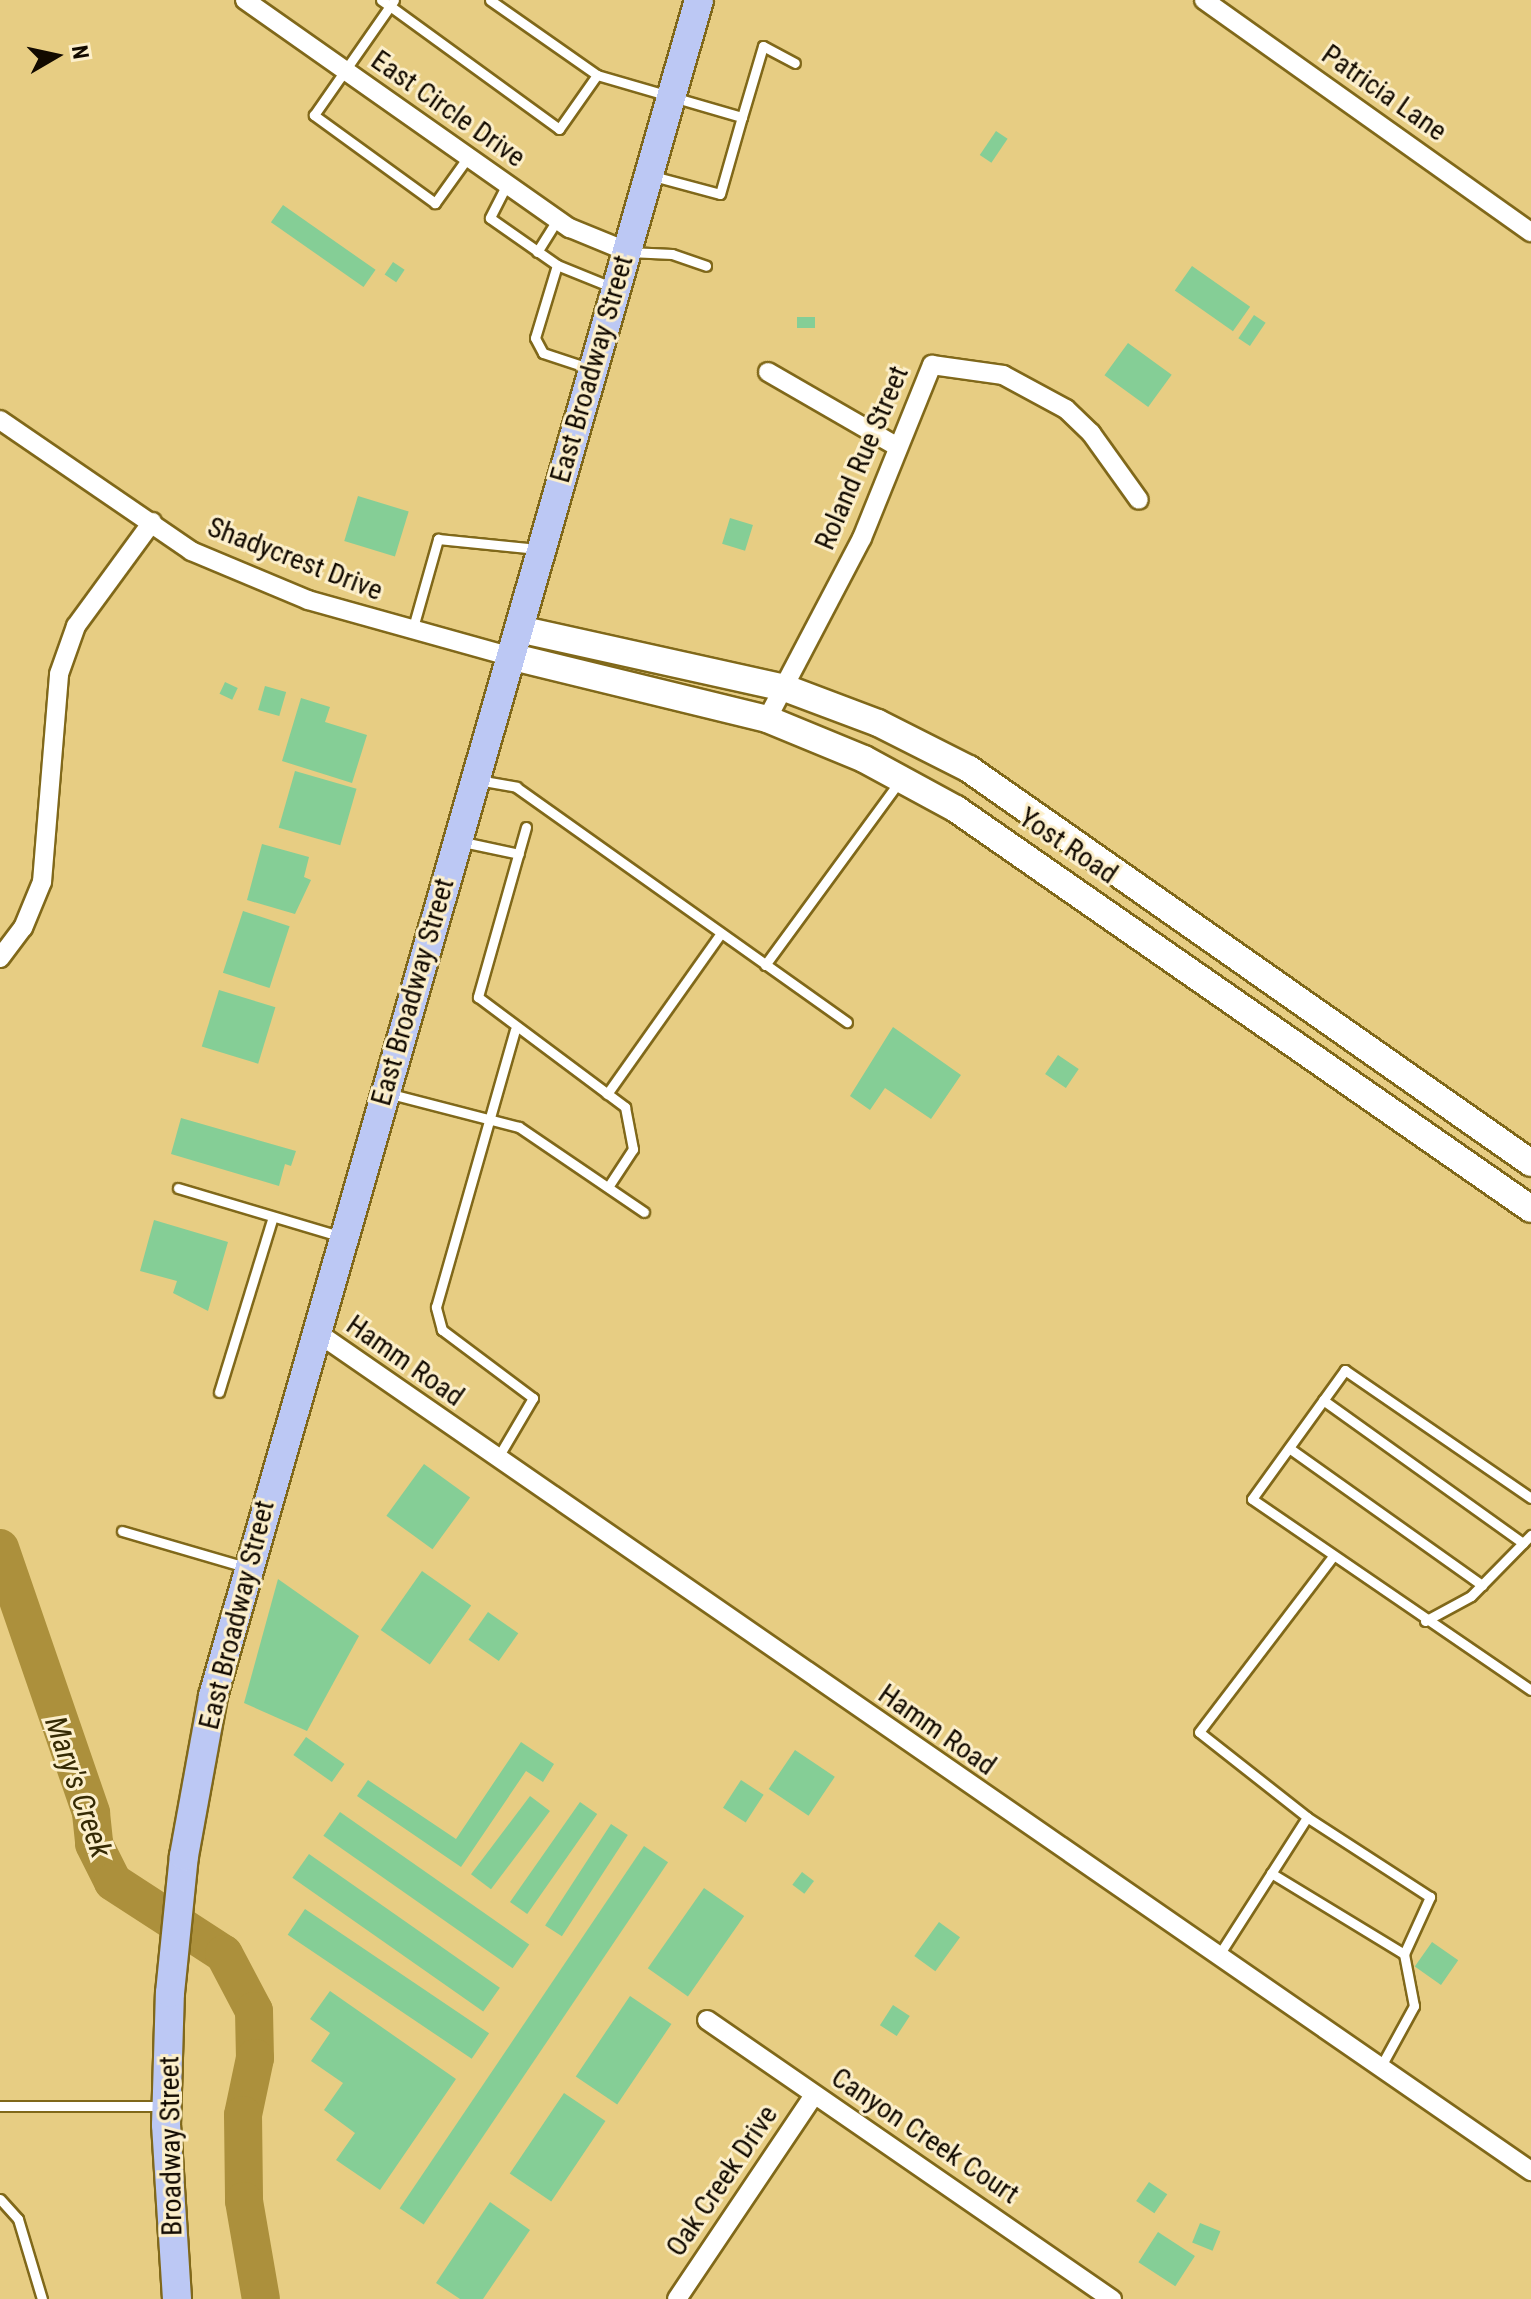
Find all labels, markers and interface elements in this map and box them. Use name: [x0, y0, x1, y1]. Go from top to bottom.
north arrow: [16, 16, 96, 96]
street label: Patricia Lane: [1315, 38, 1453, 148]
text: N: [67, 44, 94, 61]
street label: East Circle Drive: [365, 44, 531, 174]
street label: East Broadway Street: [543, 252, 641, 486]
street label: Roland Rue Street: [808, 361, 916, 555]
street label: Shadycrest Drive: [203, 510, 387, 608]
street label: Yost Road: [1012, 801, 1124, 891]
street label: East Broadway Street: [364, 875, 462, 1109]
street label: Hamm Road: [340, 1308, 470, 1414]
street label: East Broadway Street: [192, 1497, 282, 1733]
street label: Hamm Road: [872, 1677, 1002, 1783]
water label: Mary's Creek: [37, 1712, 119, 1862]
street label: Broadway Street: [153, 2056, 189, 2236]
street label: Canyon Creek Court: [825, 2061, 1025, 2211]
street label: Oak Creek Drive: [659, 2099, 785, 2263]

